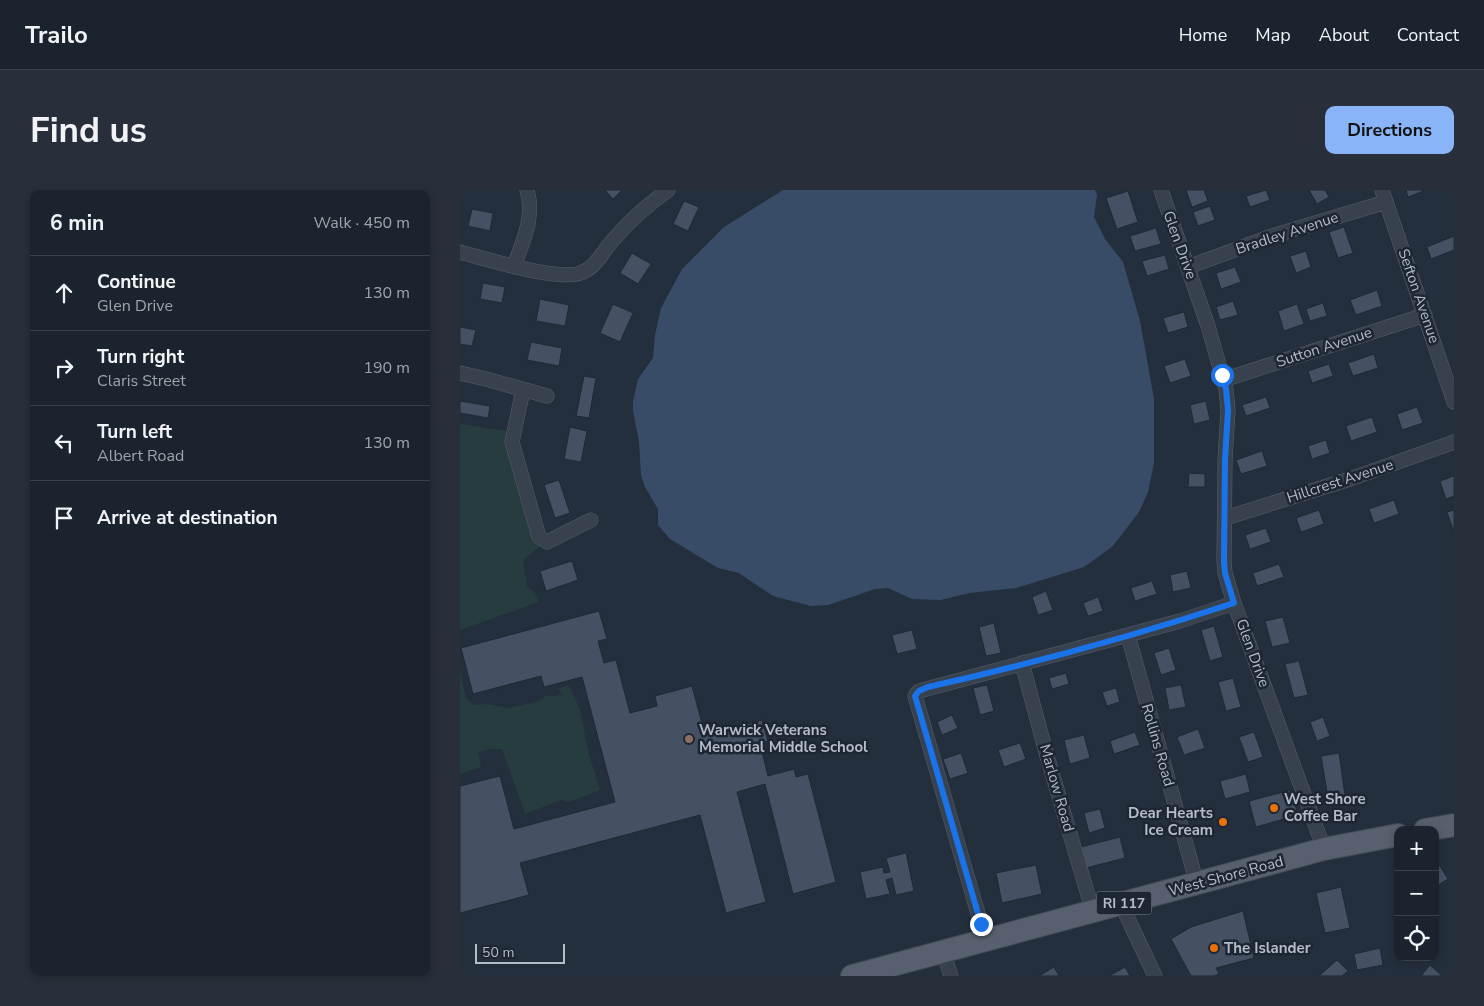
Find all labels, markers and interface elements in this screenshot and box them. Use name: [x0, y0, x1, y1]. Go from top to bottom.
text: Trailo: [25, 19, 88, 51]
text: Home: [1179, 23, 1227, 47]
text: Map: [1255, 23, 1291, 47]
text: About: [1319, 23, 1369, 47]
text: Contact: [1397, 23, 1459, 47]
button: Directions: [1325, 106, 1454, 154]
text: Find us: [30, 107, 147, 154]
street label: Bradley Avenue: [1233, 207, 1341, 259]
street label: Glen Drive: [1158, 208, 1202, 282]
text: 6 min: [50, 209, 104, 237]
text: Walk · 450 m: [314, 212, 410, 234]
street label: Sefton Avenue: [1393, 246, 1445, 346]
text: Continue: [97, 269, 176, 295]
icon: ahead: [50, 279, 78, 307]
text: 130 m: [363, 282, 410, 304]
text: Glen Drive: [97, 295, 173, 317]
street label: Sutton Avenue: [1274, 322, 1374, 372]
text: Turn right: [97, 344, 184, 370]
icon: right: [50, 354, 78, 382]
text: 190 m: [363, 357, 410, 379]
route start: [1211, 364, 1234, 387]
text: Claris Street: [97, 370, 186, 392]
text: Turn left: [97, 419, 172, 445]
icon: left: [50, 429, 78, 457]
text: 130 m: [363, 432, 410, 454]
text: Albert Road: [97, 445, 184, 467]
street label: Hillcrest Avenue: [1284, 454, 1396, 508]
icon: arrive: [50, 504, 78, 532]
text: Arrive at destination: [97, 505, 278, 531]
street label: Glen Drive: [1231, 616, 1275, 690]
street label: Rollins Road: [1137, 701, 1179, 789]
place label: Warwick Veterans Memorial Middle School: [699, 720, 868, 757]
marker: Warwick Veterans Memorial Middle School: [683, 733, 695, 745]
street label: Marlow Road: [1035, 742, 1079, 834]
place label: West Shore Coffee Bar: [1284, 789, 1366, 826]
marker: West Shore Coffee Bar: [1268, 802, 1280, 814]
place label: Dear Hearts Ice Cream: [1128, 803, 1213, 840]
marker: Dear Hearts Ice Cream: [1217, 816, 1229, 828]
map controls: [1394, 826, 1439, 961]
button: +: [1394, 826, 1439, 871]
street label: West Shore Road: [1166, 851, 1286, 901]
button: −: [1394, 871, 1439, 916]
road number: RI 117: [1096, 891, 1152, 914]
route end: [970, 913, 993, 936]
button: locate: [1394, 916, 1439, 961]
place label: The Islander: [1224, 938, 1311, 958]
scale bar: [475, 941, 565, 964]
marker: The Islander: [1208, 942, 1220, 954]
text: 50 m: [482, 943, 514, 962]

